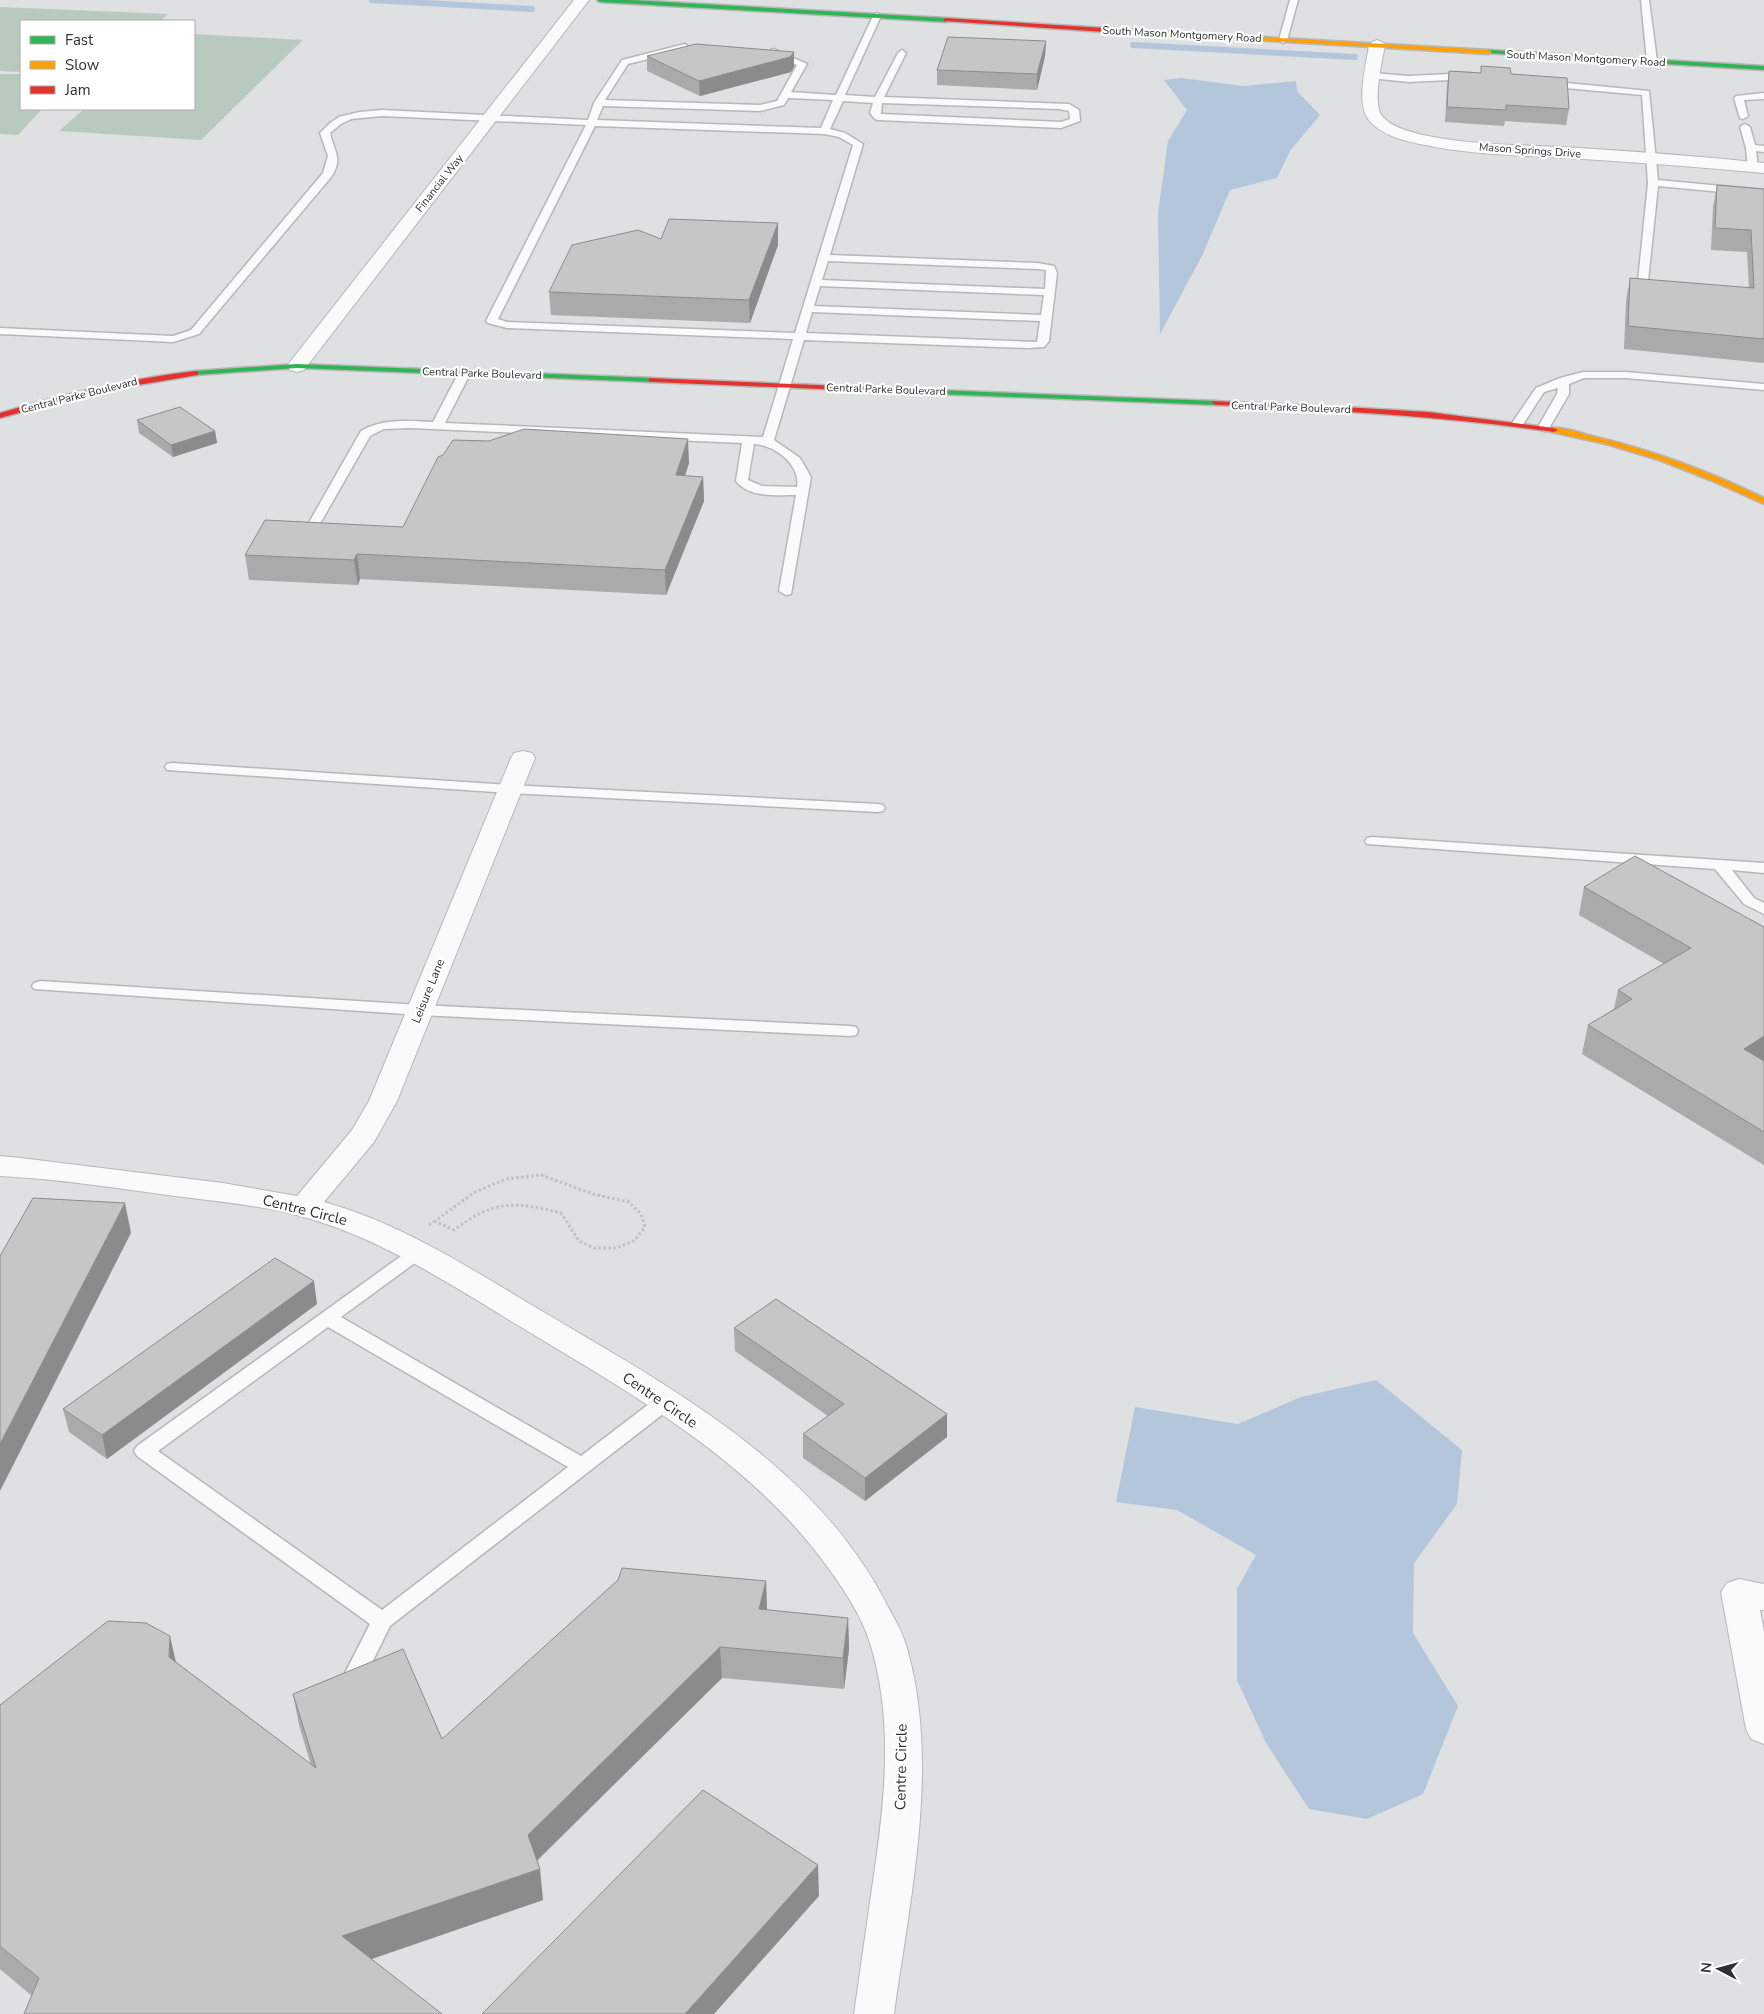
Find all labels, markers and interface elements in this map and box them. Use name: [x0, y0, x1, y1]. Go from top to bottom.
legend: [20, 20, 195, 110]
street label: South Mason Montgomery Road: [1102, 23, 1262, 46]
text: Fast: [65, 30, 94, 50]
street label: South Mason Montgomery Road: [1506, 47, 1666, 70]
text: Slow: [65, 55, 100, 75]
text: Jam: [64, 80, 91, 100]
street label: Mason Springs Drive: [1478, 139, 1582, 162]
street label: Financial Way: [412, 151, 467, 215]
street label: Central Parke Boulevard: [422, 364, 542, 383]
street label: Central Parke Boulevard: [19, 374, 139, 417]
street label: Central Parke Boulevard: [826, 380, 946, 399]
street label: Central Parke Boulevard: [1231, 398, 1351, 417]
street label: Leisure Lane: [408, 957, 448, 1025]
street label: Centre Circle: [261, 1190, 349, 1230]
street label: Centre Circle: [619, 1368, 701, 1433]
street label: Centre Circle: [890, 1724, 912, 1810]
north arrow: [1694, 1944, 1744, 1994]
text: N: [1697, 1961, 1717, 1974]

